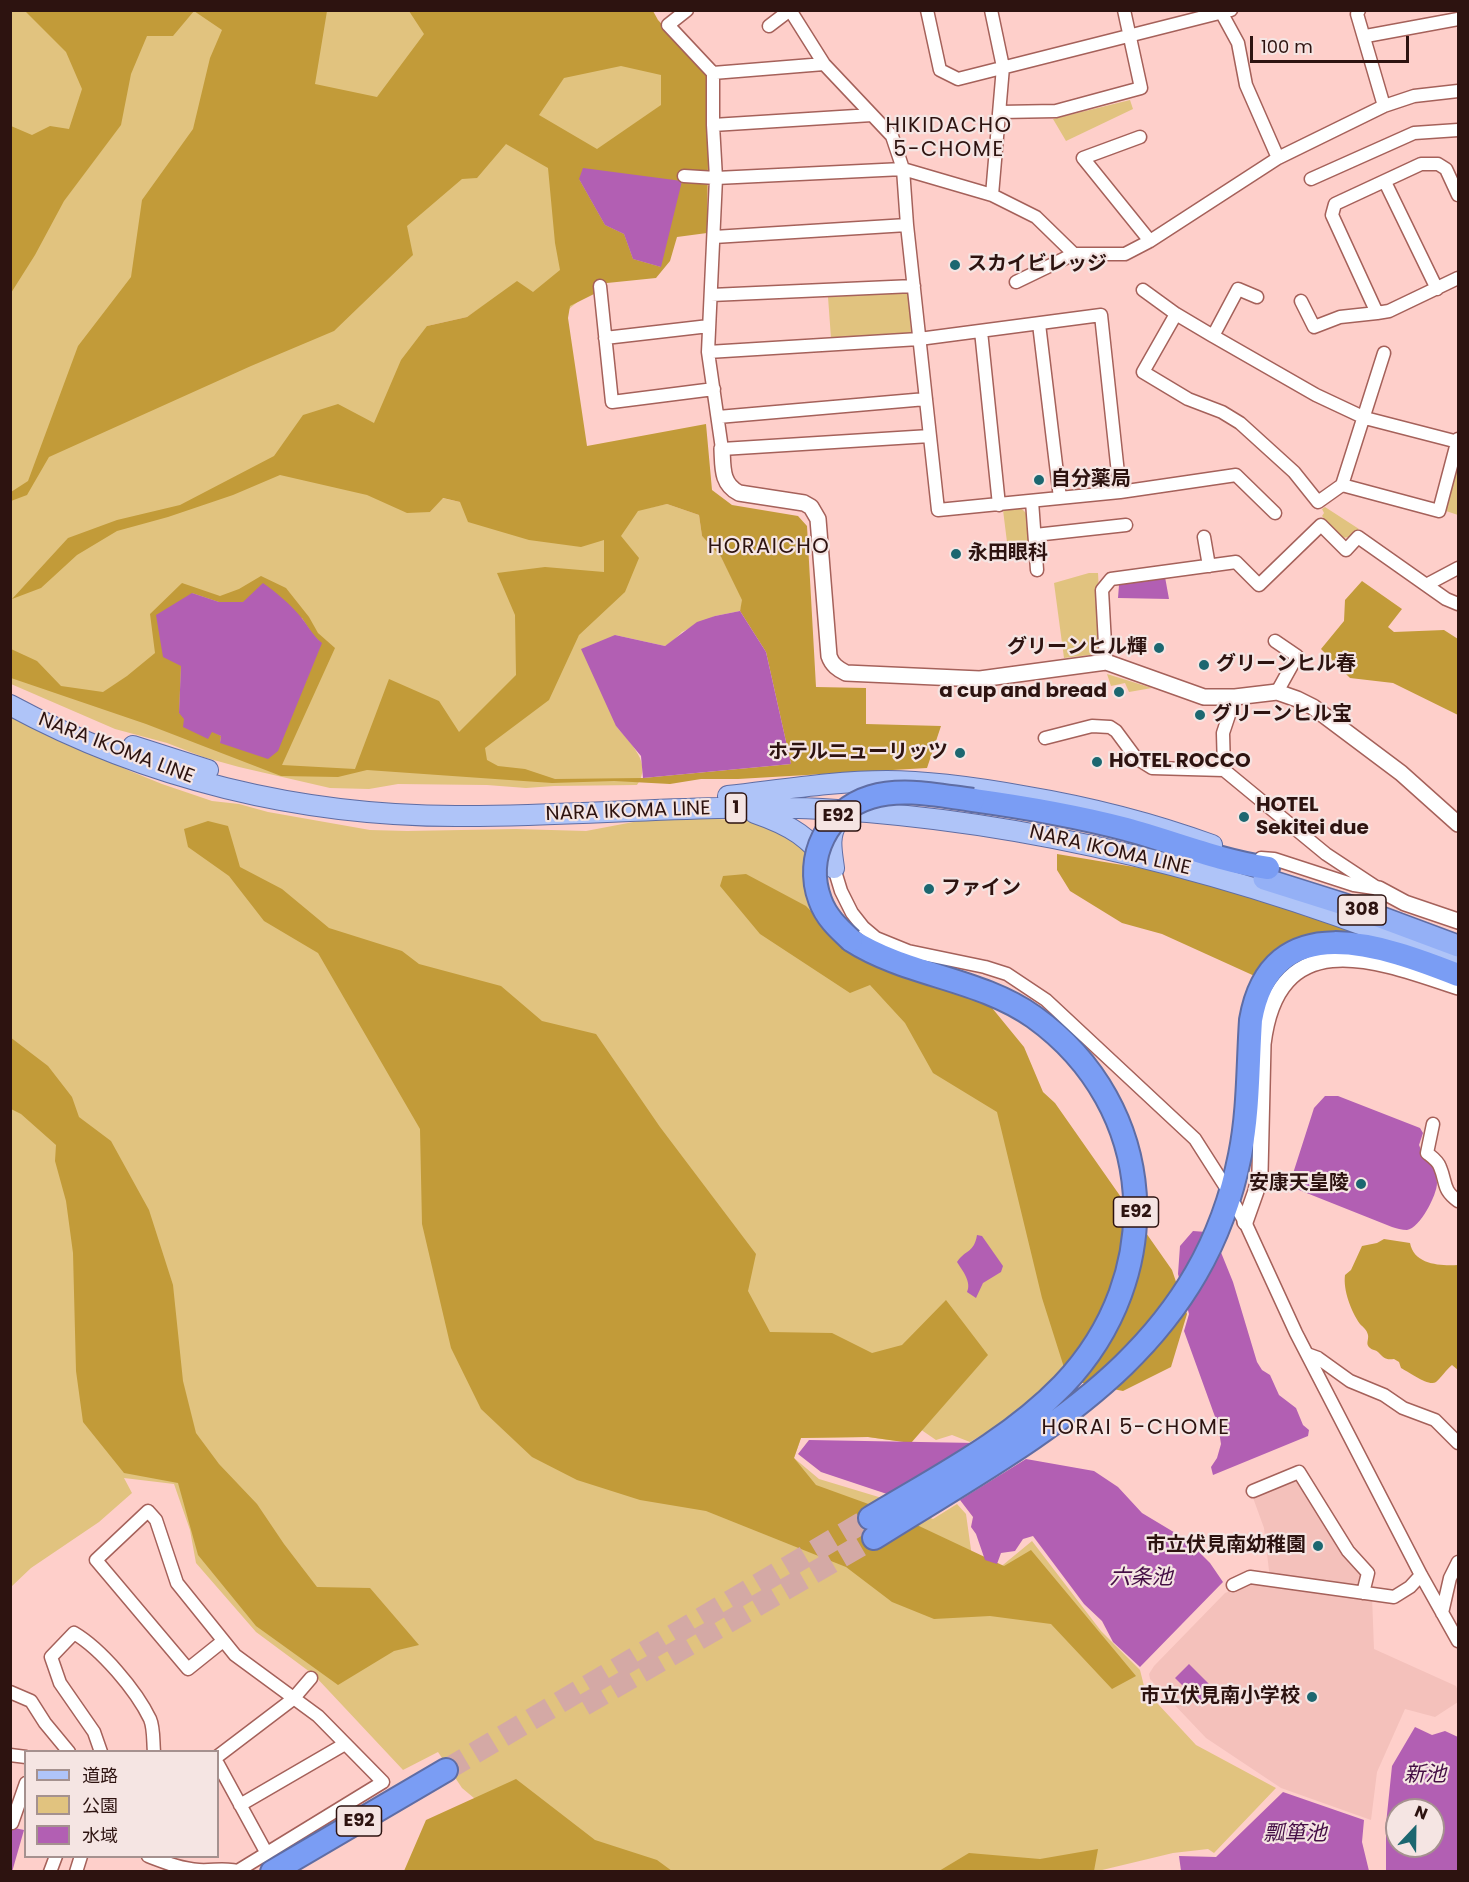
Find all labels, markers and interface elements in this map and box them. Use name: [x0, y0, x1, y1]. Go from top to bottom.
scale bar: [1253, 24, 1412, 62]
text: 100 m: [1261, 34, 1313, 59]
district label: HIKIDACHO 5-CHOME: [885, 114, 1013, 164]
place label: スカイビレッジ: [967, 253, 1107, 277]
marker: スカイビレッジ: [948, 258, 962, 272]
place label: 自分薬局: [1051, 468, 1131, 492]
marker: 自分薬局: [1032, 473, 1046, 487]
district label: HORAICHO: [708, 535, 830, 561]
place label: 永田眼科: [968, 542, 1048, 566]
marker: 永田眼科: [949, 547, 963, 561]
place label: グリーンヒル輝: [1007, 636, 1147, 660]
marker: グリーンヒル輝: [1152, 641, 1166, 655]
place label: グリーンヒル春: [1216, 653, 1356, 677]
marker: グリーンヒル春: [1197, 658, 1211, 672]
place label: a cup and bread: [939, 680, 1107, 704]
marker: a cup and bread: [1112, 685, 1126, 699]
place label: グリーンヒル宝: [1212, 703, 1352, 727]
street label: NARA IKOMA LINE: [35, 708, 197, 790]
marker: グリーンヒル宝: [1193, 708, 1207, 722]
place label: ホテルニューリッツ: [768, 741, 948, 765]
marker: ホテルニューリッツ: [953, 746, 967, 760]
place label: HOTEL ROCCO: [1109, 750, 1251, 774]
marker: HOTEL ROCCO: [1090, 755, 1104, 769]
road number: 1: [726, 793, 746, 823]
place label: HOTEL Sekitei due: [1256, 794, 1369, 841]
street label: NARA IKOMA LINE: [545, 797, 711, 827]
road number: E92: [816, 801, 860, 831]
marker: HOTEL Sekitei due: [1237, 810, 1251, 824]
street label: NARA IKOMA LINE: [1027, 821, 1193, 881]
place label: ファイン: [941, 877, 1021, 901]
marker: ファイン: [922, 882, 936, 896]
road number: 308: [1338, 895, 1386, 925]
place label: 安康天皇陵: [1249, 1172, 1349, 1196]
marker: 安康天皇陵: [1354, 1177, 1368, 1191]
road number: E92: [1114, 1197, 1158, 1227]
district label: HORAI 5-CHOME: [1041, 1416, 1231, 1442]
place label: 市立伏見南幼稚園: [1146, 1534, 1306, 1558]
marker: 市立伏見南幼稚園: [1311, 1539, 1325, 1553]
water label: 六条池: [1110, 1566, 1172, 1592]
place label: 市立伏見南小学校: [1140, 1685, 1300, 1709]
marker: 市立伏見南小学校: [1305, 1690, 1319, 1704]
legend: [24, 1750, 219, 1858]
text: 道路: [82, 1763, 118, 1788]
water label: 新池: [1404, 1763, 1446, 1789]
text: 公園: [82, 1793, 118, 1818]
north arrow: [1385, 1798, 1445, 1858]
text: N: [1411, 1800, 1431, 1826]
road number: E92: [336, 1806, 382, 1836]
water label: 瓢箪池: [1264, 1822, 1326, 1848]
text: 水域: [82, 1823, 118, 1848]

